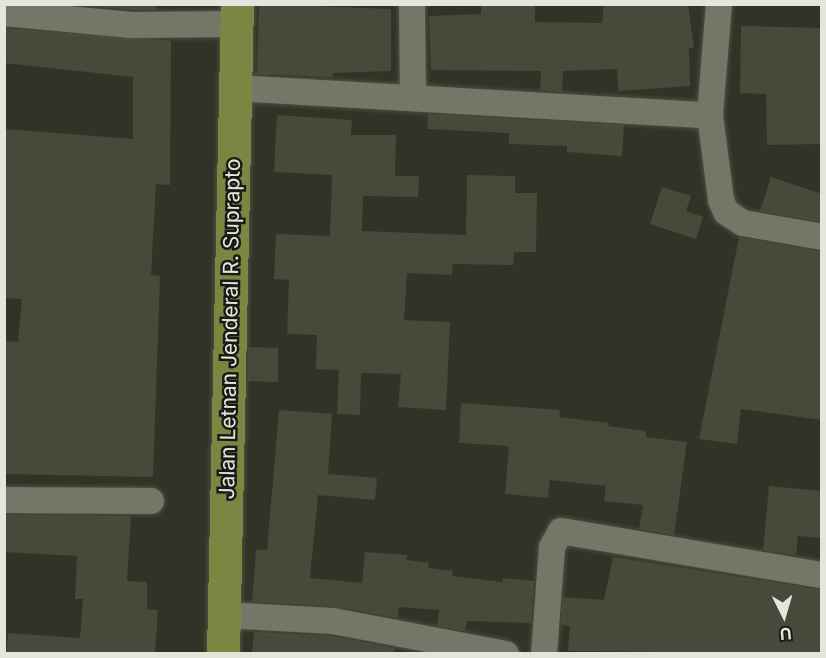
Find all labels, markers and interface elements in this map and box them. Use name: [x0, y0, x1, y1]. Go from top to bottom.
street label: Jalan Letnan Jenderal R. Suprapto: [214, 158, 246, 500]
north arrow: [754, 586, 814, 646]
text: U: [779, 623, 792, 644]

